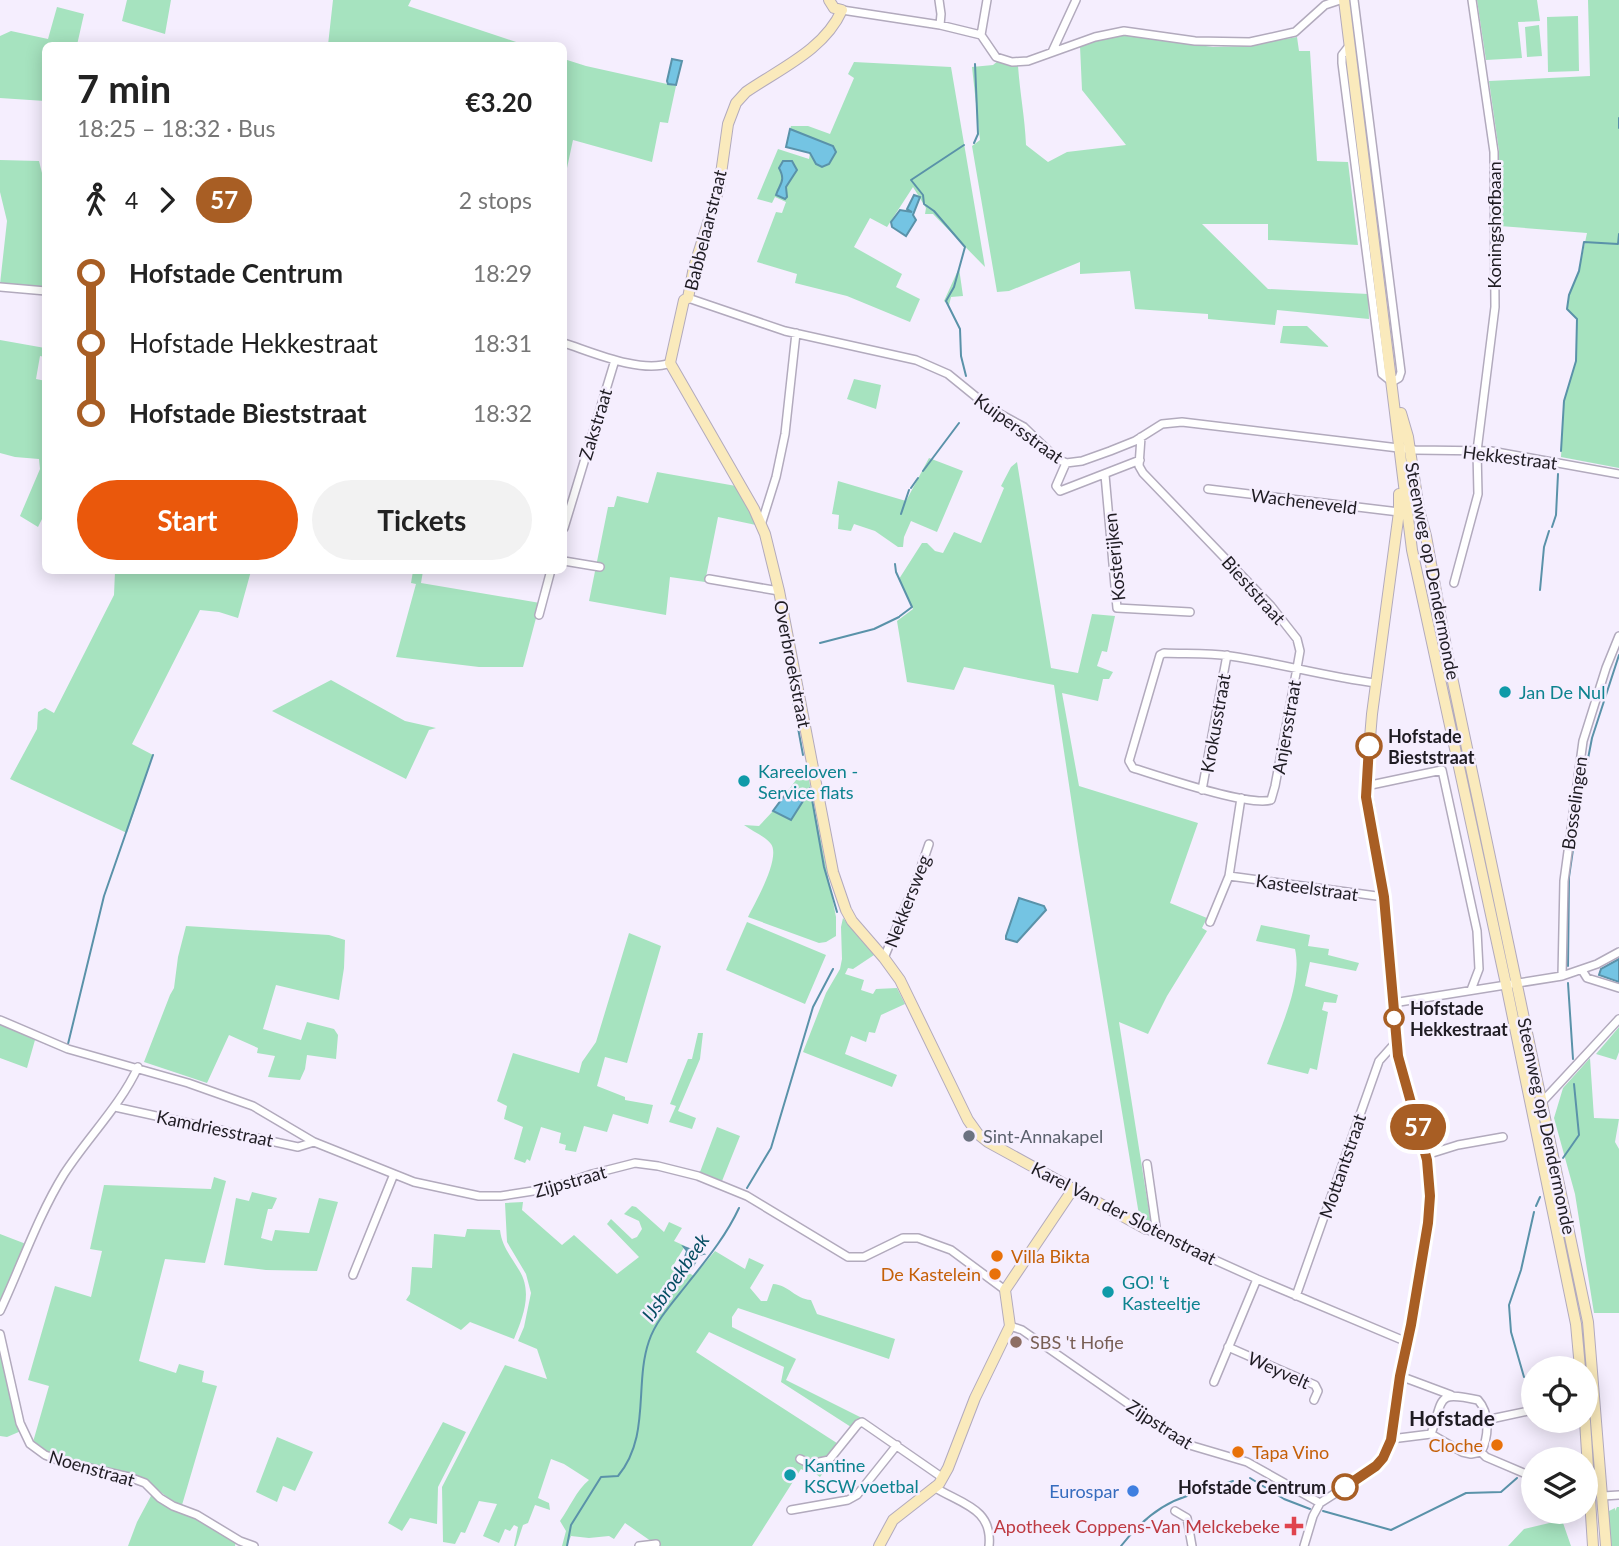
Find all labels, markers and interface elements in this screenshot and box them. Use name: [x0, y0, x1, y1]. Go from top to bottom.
text: 7 min: [77, 65, 171, 111]
text: €3.20: [466, 86, 532, 118]
text: 18:25 – 18:32 · Bus: [77, 114, 276, 142]
street label: Koningshofbaan: [1483, 161, 1505, 289]
street label: Babbelaarstraat: [679, 167, 731, 293]
icon: walk: [77, 181, 115, 219]
icon: forward: [148, 181, 186, 219]
text: 57: [210, 185, 238, 214]
text: 4: [125, 186, 138, 214]
text: 2 stops: [459, 186, 532, 214]
text: Hofstade Centrum: [129, 257, 343, 289]
text: 18:29: [473, 259, 532, 287]
text: Hofstade Hekkestraat: [129, 327, 378, 359]
text: 18:31: [473, 329, 532, 357]
street label: Zakstraat: [574, 385, 616, 462]
street label: Kuipersstraat: [970, 388, 1068, 468]
text: Hofstade Bieststraat: [129, 397, 367, 429]
text: 18:32: [473, 399, 532, 427]
street label: Hekkestraat: [1461, 440, 1559, 474]
street label: Steenweg op Dendermonde: [1401, 460, 1465, 682]
button: Start: [77, 480, 298, 560]
button: Tickets: [312, 480, 532, 560]
street label: Wacheneveld: [1250, 484, 1358, 518]
street label: Kosterijken: [1098, 512, 1130, 602]
street label: Bieststraat: [1218, 551, 1291, 629]
street label: Overbroekstraat: [770, 598, 816, 730]
street label: Krokusstraat: [1195, 671, 1235, 774]
street label: Anjersstraat: [1267, 678, 1305, 776]
place label: Jan De Nul: [1519, 681, 1605, 703]
marker: Jan De Nul: [1497, 684, 1513, 700]
place label: Hofstade Bieststraat: [1388, 725, 1475, 768]
marker: Hofstade Bieststraat: [1356, 733, 1382, 759]
street label: Bosselingen: [1557, 755, 1591, 851]
place label: Kareeloven - Service flats: [758, 760, 858, 803]
marker: Kareeloven - Service flats: [736, 773, 752, 789]
street label: Nekkersweg: [879, 852, 935, 950]
street label: Kasteelstraat: [1254, 869, 1360, 905]
place label: Hofstade Hekkestraat: [1410, 997, 1508, 1040]
marker: Hofstade Hekkestraat: [1384, 1008, 1404, 1028]
street label: Steenweg op Dendermonde: [1513, 1016, 1581, 1236]
line badge: 57: [1386, 1104, 1450, 1150]
street label: Kamdriesstraat: [155, 1105, 276, 1151]
street label: Mottantstraat: [1314, 1110, 1370, 1221]
text: 57: [1404, 1112, 1432, 1141]
place label: Sint-Annakapel: [983, 1125, 1103, 1147]
marker: Sint-Annakapel: [961, 1128, 977, 1144]
street label: Karel Van der Slotenstraat: [1028, 1157, 1220, 1269]
street label: Zijpstraat: [531, 1160, 609, 1202]
water label: IJsbroekbeek: [637, 1228, 714, 1325]
place label: Villa Bikta: [1011, 1245, 1090, 1267]
marker: Villa Bikta: [989, 1248, 1005, 1264]
place label: De Kastelein: [881, 1263, 981, 1285]
marker: De Kastelein: [987, 1266, 1003, 1282]
place label: GO! 't Kasteeltje: [1122, 1271, 1201, 1314]
marker: GO! 't Kasteeltje: [1100, 1284, 1116, 1300]
place label: SBS 't Hofje: [1030, 1331, 1124, 1353]
marker: SBS 't Hofje: [1008, 1334, 1024, 1350]
street label: Weyvelt: [1245, 1347, 1314, 1394]
map controls: [1521, 1356, 1598, 1524]
button: locate: [1521, 1356, 1598, 1433]
street label: Zijpstraat: [1123, 1395, 1198, 1454]
district label: Hofstade: [1409, 1405, 1495, 1430]
place label: Cloche: [1428, 1434, 1483, 1456]
marker: Cloche: [1489, 1437, 1505, 1453]
place label: Tapa Vino: [1252, 1441, 1329, 1463]
marker: Tapa Vino: [1230, 1444, 1246, 1460]
street label: Noenstraat: [47, 1445, 138, 1491]
button: layers: [1521, 1447, 1598, 1524]
place label: Kantine KSCW voetbal: [804, 1454, 919, 1497]
marker: Kantine KSCW voetbal: [782, 1467, 798, 1483]
marker: Hofstade Centrum: [1332, 1474, 1358, 1500]
place label: Hofstade Centrum: [1178, 1476, 1326, 1498]
place label: Eurospar: [1049, 1480, 1119, 1502]
marker: Eurospar: [1125, 1483, 1141, 1499]
place label: Apotheek Coppens-Van Melckebeke: [994, 1515, 1280, 1537]
marker: Apotheek Coppens-Van Melckebeke: [1286, 1518, 1302, 1534]

